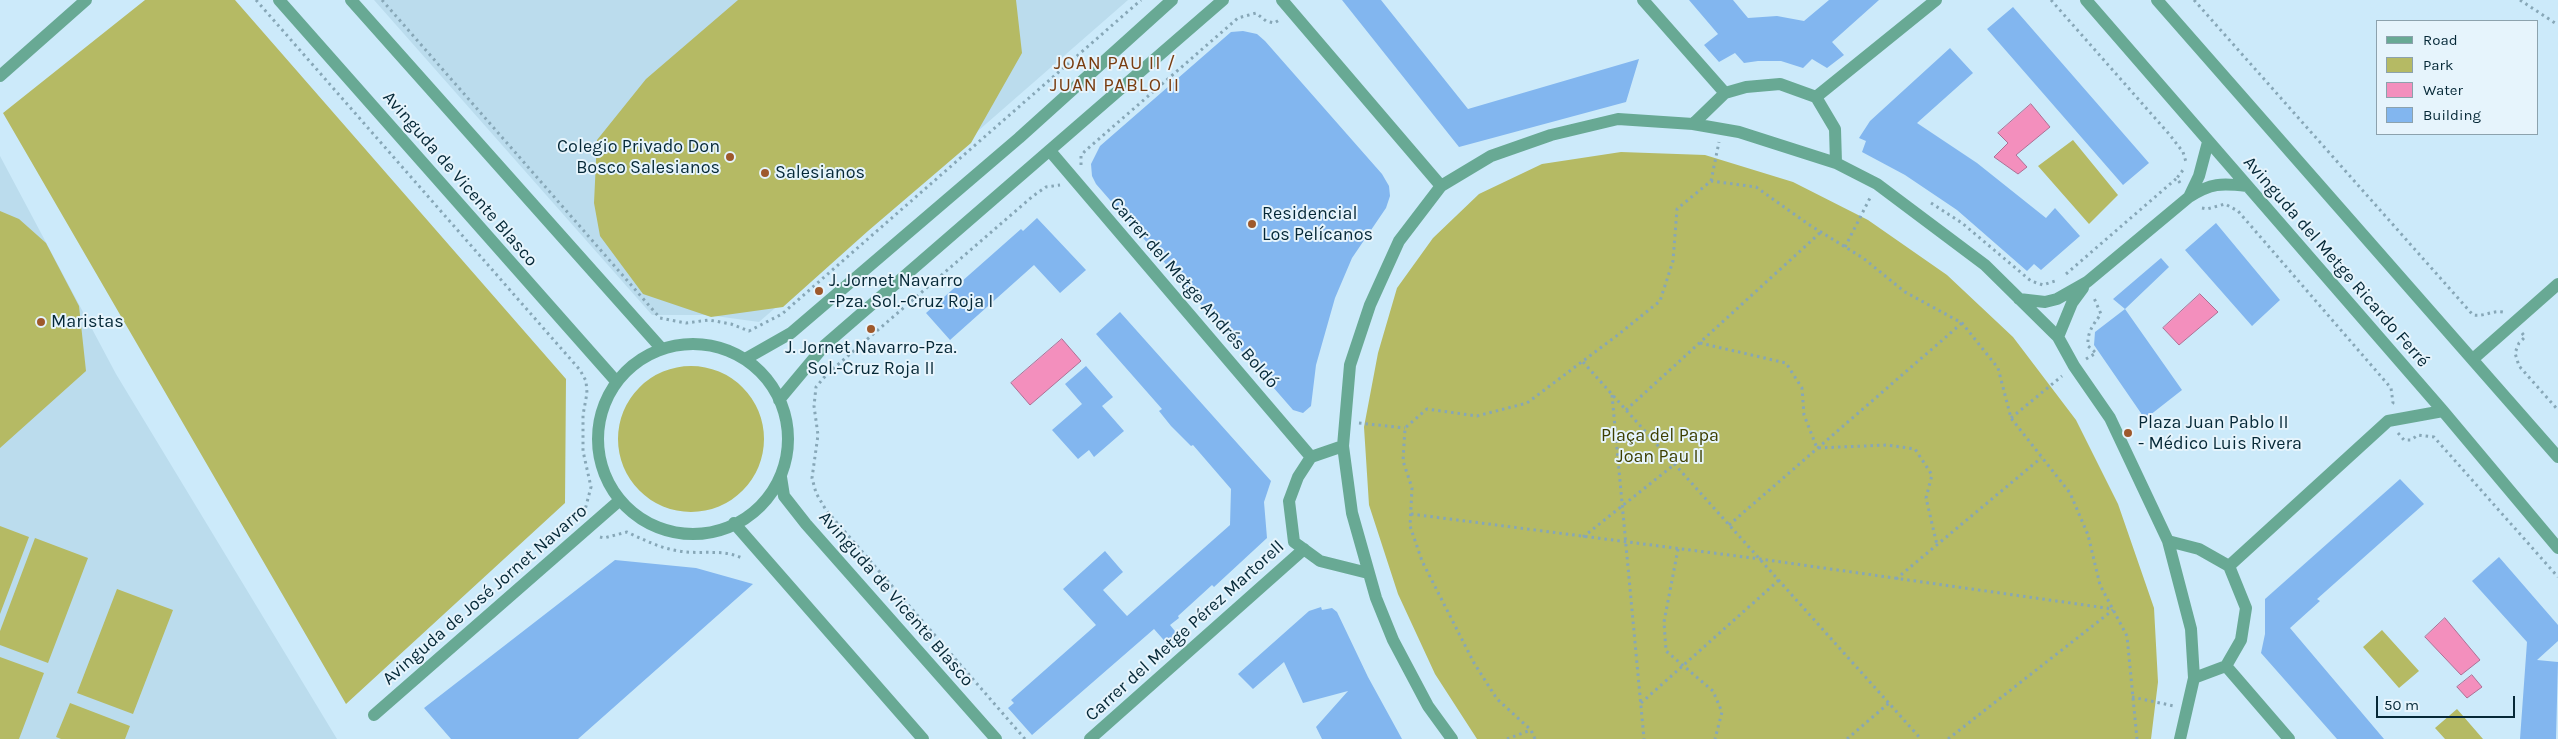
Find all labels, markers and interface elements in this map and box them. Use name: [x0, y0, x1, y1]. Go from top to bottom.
legend: [2376, 20, 2538, 135]
text: Road: [2423, 31, 2458, 49]
district label: JOAN PAU II / JUAN PABLO II: [1048, 53, 1182, 97]
text: Park: [2423, 56, 2453, 74]
text: Water: [2423, 81, 2463, 99]
street label: Avinguda de Vicente Blasco: [378, 87, 542, 271]
text: Building: [2423, 106, 2481, 124]
place label: Colegio Privado Don Bosco Salesianos: [557, 136, 720, 178]
marker: Colegio Privado Don Bosco Salesianos: [724, 151, 736, 163]
street label: Avinguda del Metge Ricardo Ferré: [2238, 152, 2434, 372]
place label: Salesianos: [775, 162, 865, 184]
marker: Salesianos: [759, 167, 771, 179]
street label: Carrer del Metge Andrés Boldó: [1105, 193, 1283, 393]
place label: Residencial Los Pelícanos: [1262, 203, 1373, 245]
marker: Residencial Los Pelícanos: [1246, 218, 1258, 230]
place label: J. Jornet Navarro -Pza. Sol.-Cruz Roja I: [829, 270, 993, 312]
marker: J. Jornet Navarro -Pza. Sol.-Cruz Roja I: [813, 285, 825, 297]
place label: Maristas: [51, 311, 124, 333]
marker: Maristas: [35, 316, 47, 328]
marker: J. Jornet Navarro-Pza. Sol.-Cruz Roja II: [865, 323, 877, 335]
place label: J. Jornet Navarro-Pza. Sol.-Cruz Roja II: [785, 337, 957, 379]
place label: Plaza Juan Pablo II - Médico Luis Rivera: [2138, 412, 2302, 454]
park label: Plaça del Papa Joan Pau II: [1601, 425, 1719, 468]
marker: Plaza Juan Pablo II - Médico Luis Rivera: [2122, 427, 2134, 439]
street label: Avinguda de José Jornet Navarro: [378, 500, 592, 690]
street label: Avinguda de Vicente Blasco: [814, 507, 978, 691]
street label: Carrer del Metge Pérez Martorell: [1081, 536, 1289, 726]
scale bar: [2378, 686, 2517, 718]
text: 50 m: [2384, 696, 2419, 714]

